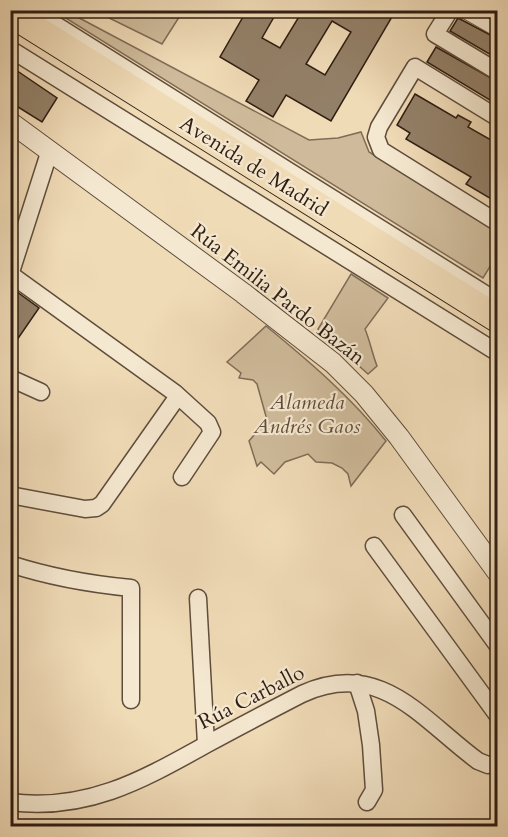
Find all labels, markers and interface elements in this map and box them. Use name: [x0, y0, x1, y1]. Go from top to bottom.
street label: Avenida de Madrid: [174, 109, 333, 224]
street label: Rúa Emilia Pardo Bazán: [184, 217, 371, 372]
park label: Alameda Andrés Gaos: [253, 388, 360, 441]
street label: Rúa Carballo: [193, 658, 309, 737]

